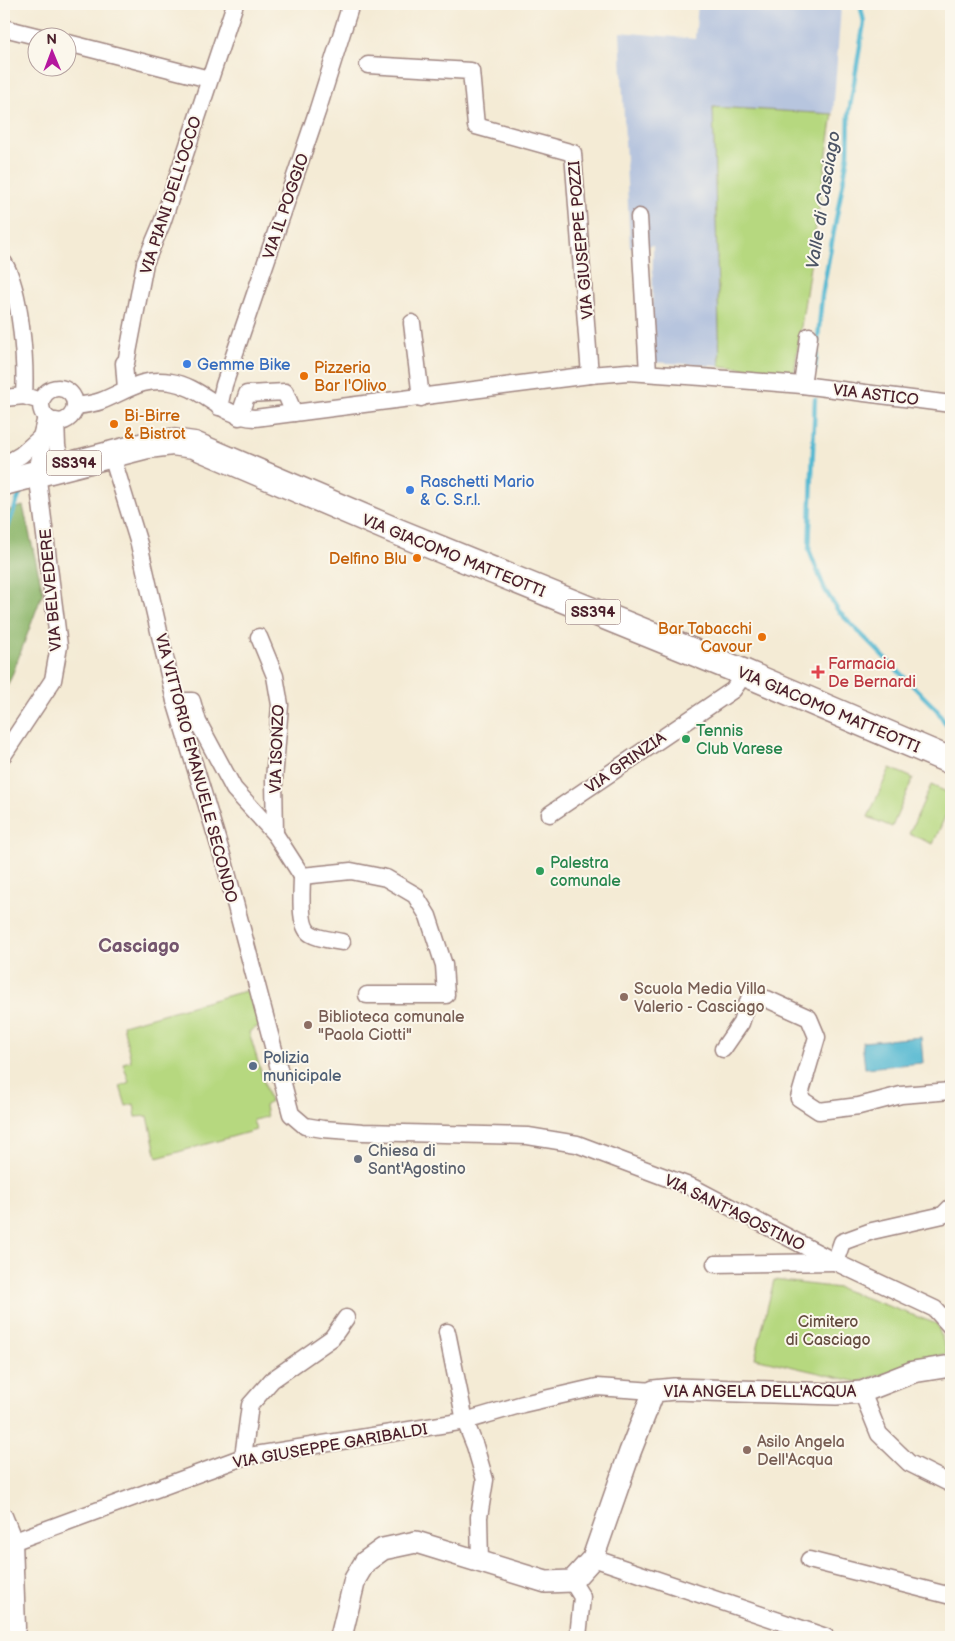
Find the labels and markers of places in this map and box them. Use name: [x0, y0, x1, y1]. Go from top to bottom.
place label: Gemme Bike: [197, 356, 291, 375]
marker: Gemme Bike: [181, 358, 193, 370]
place label: Pizzeria Bar l'Olivo: [314, 359, 387, 396]
marker: Pizzeria Bar l'Olivo: [298, 370, 310, 382]
place label: Bi-Birre & Bistrot: [124, 407, 186, 444]
marker: Bi-Birre & Bistrot: [108, 418, 120, 430]
place label: Raschetti Mario & C. S.r.l.: [420, 473, 535, 510]
marker: Raschetti Mario & C. S.r.l.: [404, 484, 416, 496]
place label: Delfino Blu: [329, 550, 407, 569]
marker: Delfino Blu: [411, 552, 423, 564]
place label: Bar Tabacchi Cavour: [658, 620, 752, 657]
marker: Bar Tabacchi Cavour: [756, 631, 768, 643]
place label: Farmacia De Bernardi: [828, 655, 916, 692]
marker: Farmacia De Bernardi: [812, 666, 824, 678]
place label: Tennis Club Varese: [696, 722, 783, 759]
marker: Tennis Club Varese: [680, 733, 692, 745]
place label: Palestra comunale: [550, 854, 621, 891]
marker: Palestra comunale: [534, 865, 546, 877]
place label: Scuola Media Villa Valerio - Casciago: [634, 980, 766, 1017]
marker: Scuola Media Villa Valerio - Casciago: [618, 991, 630, 1003]
place label: Biblioteca comunale "Paola Ciotti": [318, 1008, 465, 1045]
marker: Biblioteca comunale "Paola Ciotti": [302, 1019, 314, 1031]
place label: Polizia municipale: [263, 1049, 342, 1086]
marker: Polizia municipale: [247, 1060, 259, 1072]
place label: Chiesa di Sant'Agostino: [368, 1142, 466, 1179]
marker: Chiesa di Sant'Agostino: [352, 1153, 364, 1165]
place label: Asilo Angela Dell'Acqua: [757, 1433, 845, 1470]
marker: Asilo Angela Dell'Acqua: [741, 1444, 753, 1456]

